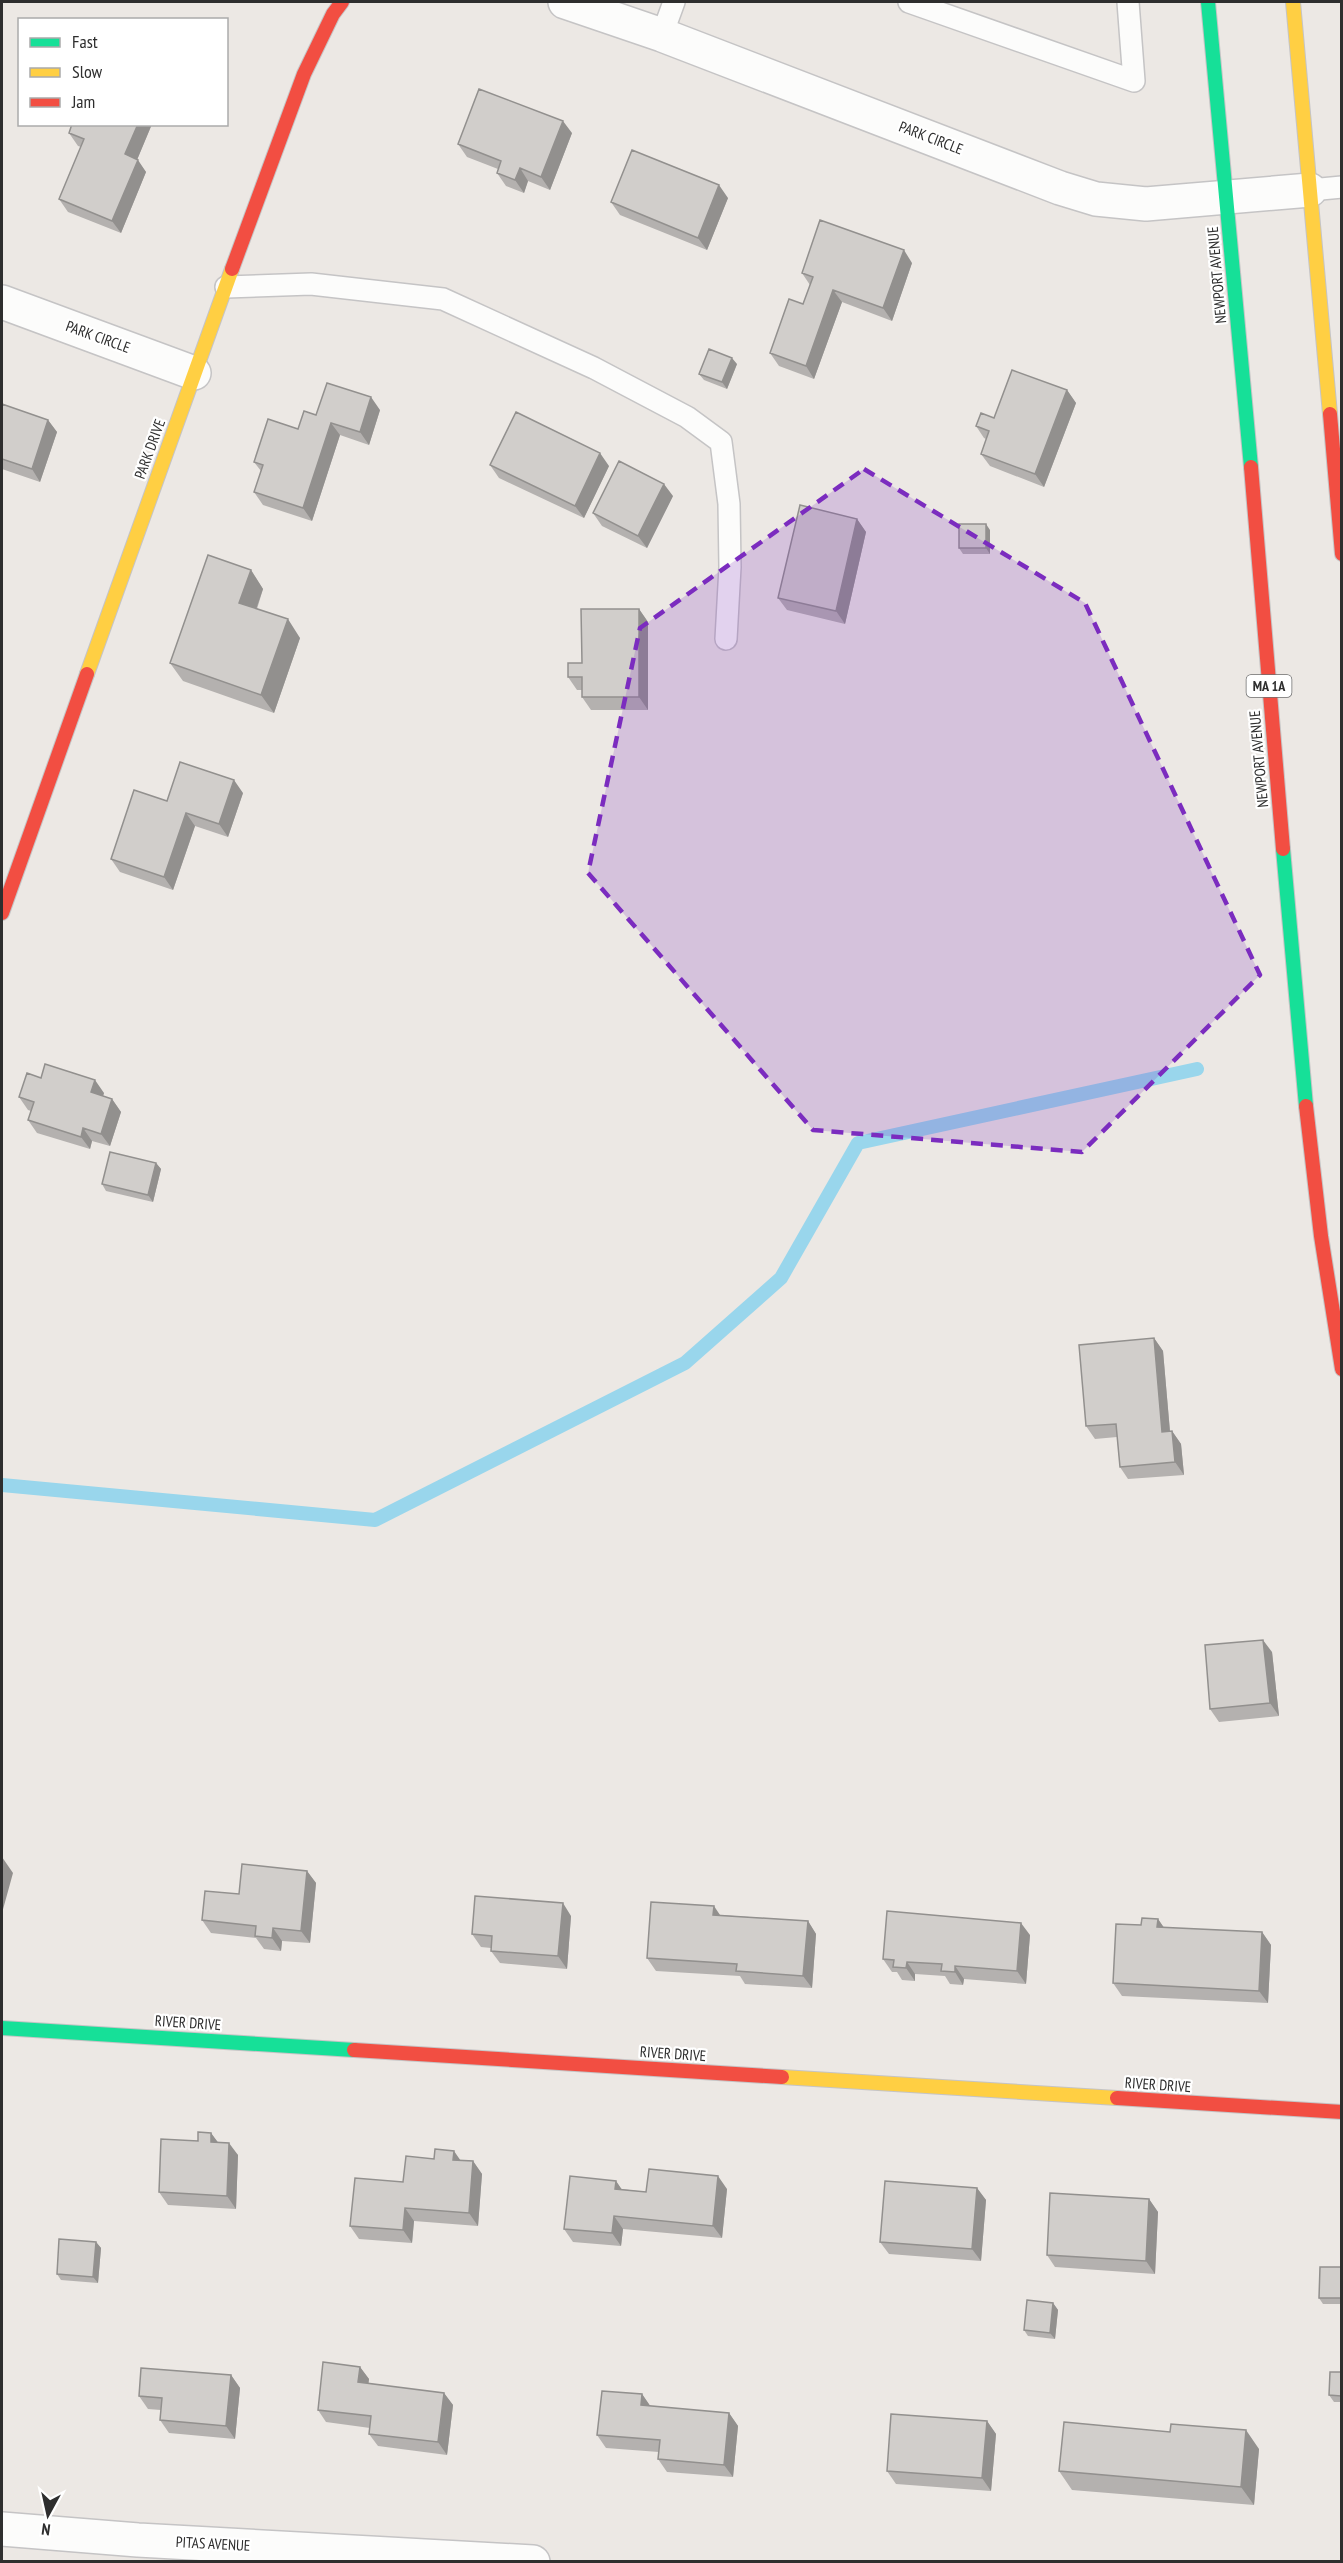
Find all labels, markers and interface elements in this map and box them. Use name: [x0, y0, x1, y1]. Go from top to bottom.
legend: [18, 18, 228, 126]
text: Fast: [72, 30, 98, 53]
text: Slow: [72, 60, 103, 83]
text: Jam: [71, 90, 95, 113]
street label: PARK CIRCLE: [896, 117, 966, 158]
street label: NEWPORT AVENUE: [1203, 226, 1230, 324]
street label: PARK CIRCLE: [63, 316, 133, 357]
street label: PARK DRIVE: [130, 416, 169, 481]
road number: MA 1A: [1246, 675, 1292, 697]
street label: NEWPORT AVENUE: [1245, 710, 1272, 808]
street label: RIVER DRIVE: [154, 2011, 222, 2034]
street label: RIVER DRIVE: [639, 2042, 707, 2065]
street label: RIVER DRIVE: [1124, 2073, 1192, 2096]
north arrow: [18, 2485, 78, 2545]
text: N: [40, 2519, 52, 2540]
street label: PITAS AVENUE: [175, 2532, 251, 2555]

